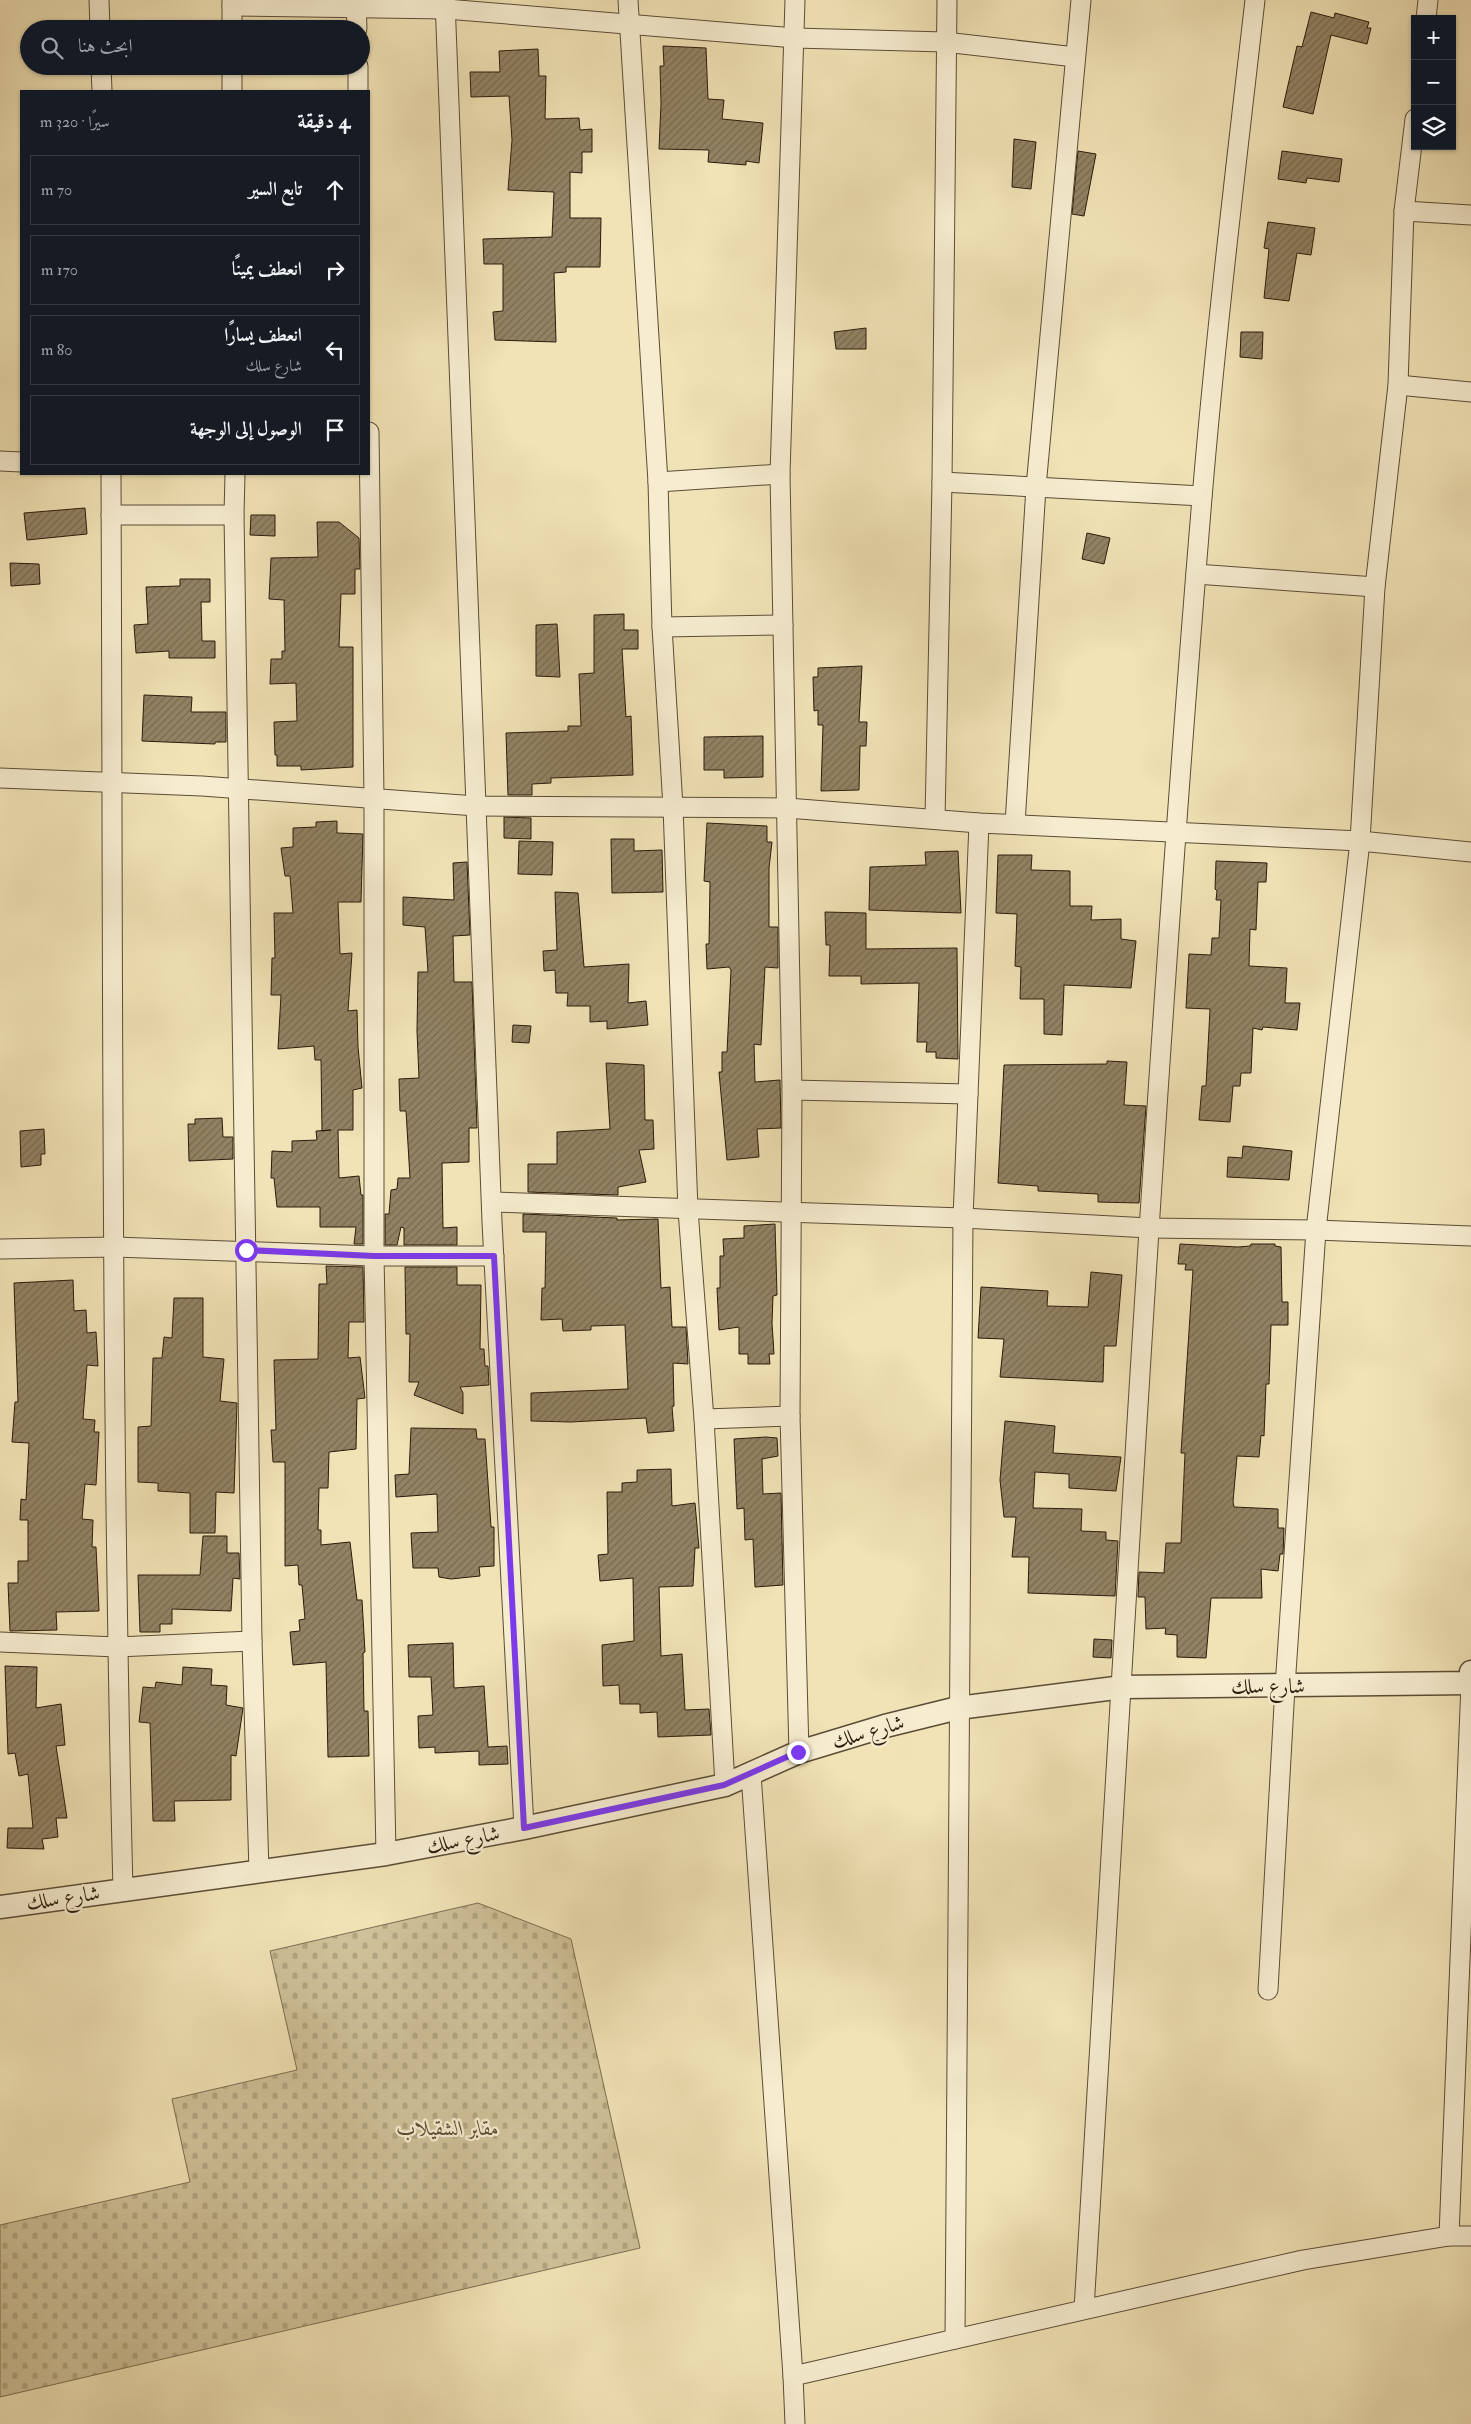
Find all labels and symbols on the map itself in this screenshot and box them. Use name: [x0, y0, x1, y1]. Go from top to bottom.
route start: [235, 1239, 258, 1262]
street label: شارع سلك: [1231, 1673, 1305, 1704]
street label: شارع سلك: [829, 1709, 908, 1759]
route end: [787, 1741, 810, 1764]
street label: شارع سلك: [424, 1820, 503, 1864]
street label: شارع سلك: [24, 1879, 102, 1920]
park label: مقابر الشقيلاب: [397, 2115, 499, 2142]

